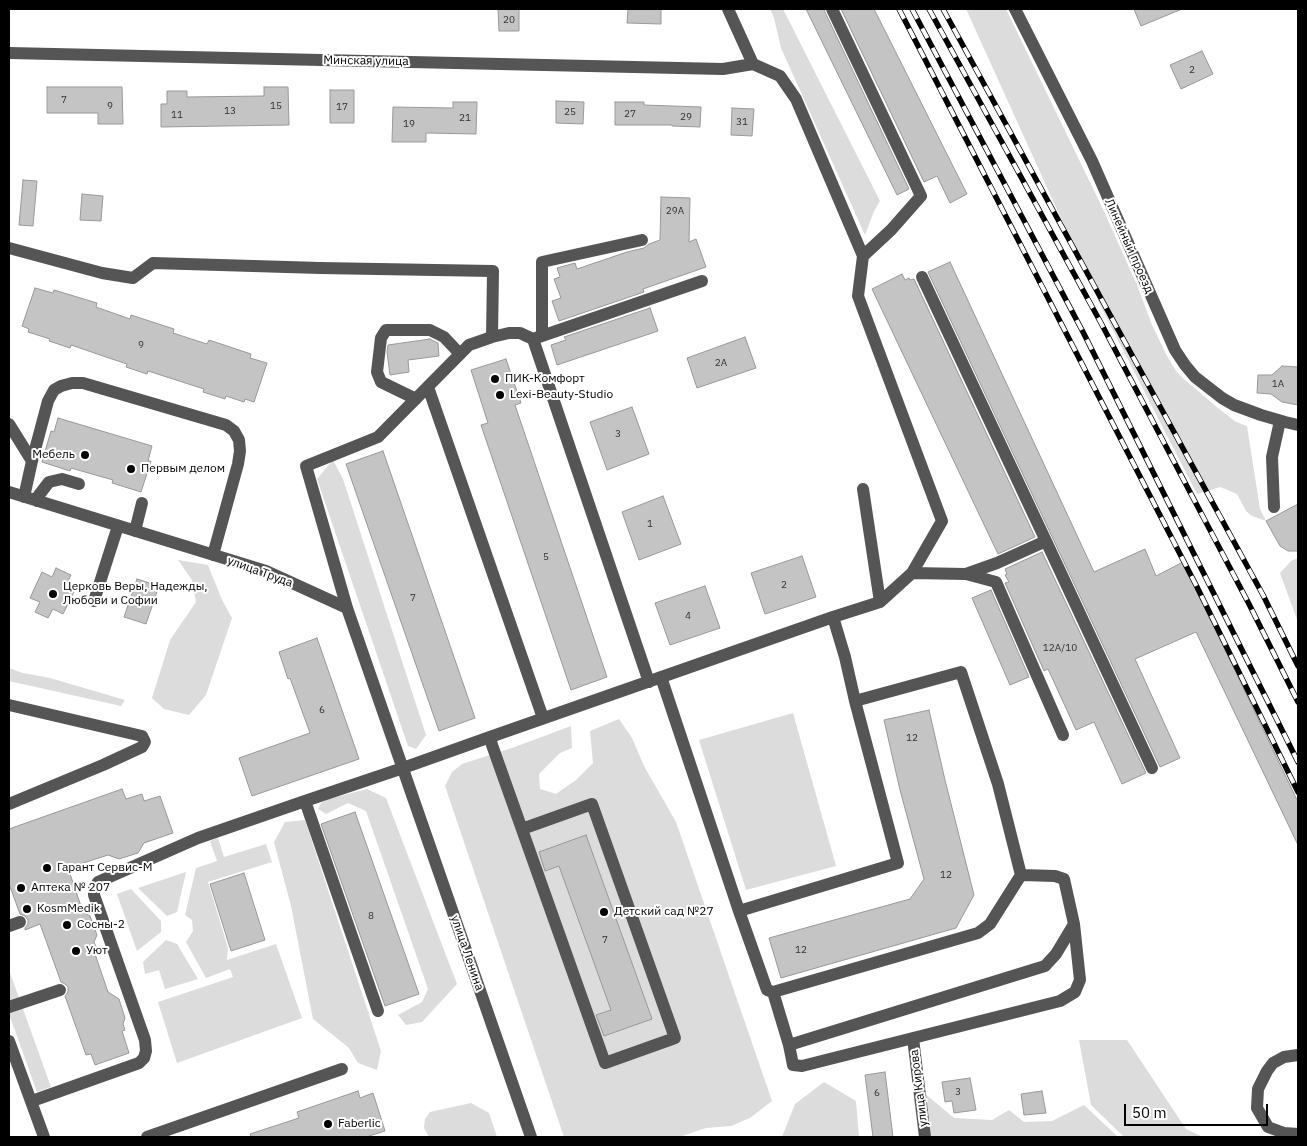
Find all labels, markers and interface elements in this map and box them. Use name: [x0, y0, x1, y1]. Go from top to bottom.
house number: 20: [503, 14, 515, 26]
street label: Минская улица: [323, 53, 409, 69]
house number: 2: [1189, 64, 1195, 76]
house number: 7: [61, 94, 67, 106]
house number: 9: [107, 100, 113, 112]
house number: 15: [270, 100, 282, 112]
house number: 17: [336, 101, 348, 113]
house number: 13: [224, 105, 236, 117]
house number: 25: [564, 106, 576, 118]
house number: 27: [624, 108, 636, 120]
house number: 11: [171, 109, 183, 121]
house number: 29: [680, 111, 692, 123]
house number: 21: [459, 112, 471, 124]
house number: 31: [736, 116, 748, 128]
house number: 19: [403, 118, 415, 130]
street label: Линейный проезд: [1102, 197, 1156, 295]
house number: 29А: [666, 205, 684, 217]
house number: 9: [138, 339, 144, 351]
house number: 2А: [715, 357, 727, 369]
place label: ПИК-Комфорт: [505, 372, 585, 386]
marker: ПИК-Комфорт: [489, 373, 501, 385]
house number: 1А: [1272, 378, 1284, 390]
place label: Lexi-Beauty-Studio: [510, 388, 613, 402]
marker: Lexi-Beauty-Studio: [494, 389, 506, 401]
house number: 3: [615, 428, 621, 440]
place label: Мебель: [32, 448, 75, 462]
marker: Мебель: [79, 449, 91, 461]
place label: Первым делом: [141, 462, 225, 476]
marker: Первым делом: [125, 463, 137, 475]
house number: 1: [647, 518, 653, 530]
house number: 5: [543, 551, 549, 563]
street label: улица Труда: [225, 553, 295, 591]
house number: 2: [781, 579, 787, 591]
place label: Церковь Веры, Надежды, Любови и Софии: [63, 580, 208, 608]
marker: Церковь Веры, Надежды, Любови и Софии: [47, 588, 59, 600]
house number: 7: [410, 592, 416, 604]
house number: 4: [685, 610, 691, 622]
house number: 12А/10: [1043, 642, 1077, 654]
house number: 6: [319, 704, 325, 716]
house number: 12: [906, 732, 918, 744]
place label: Гарант Сервис-М: [57, 861, 153, 875]
marker: Гарант Сервис-М: [41, 862, 53, 874]
house number: 12: [940, 869, 952, 881]
place label: Аптека № 207: [31, 881, 110, 895]
marker: Аптека № 207: [15, 882, 27, 894]
place label: KosmMedik: [37, 902, 100, 916]
marker: KosmMedik: [21, 903, 33, 915]
place label: Детский сад №27: [614, 905, 714, 919]
marker: Детский сад №27: [598, 906, 610, 918]
house number: 8: [368, 910, 374, 922]
street label: улица Ленина: [447, 914, 487, 992]
place label: Сосны-2: [77, 918, 125, 932]
marker: Сосны-2: [61, 919, 73, 931]
house number: 7: [602, 934, 608, 946]
place label: Уют: [86, 944, 108, 958]
house number: 12: [795, 944, 807, 956]
marker: Уют: [70, 945, 82, 957]
street label: улица Кирова: [907, 1049, 931, 1127]
house number: 3: [955, 1086, 961, 1098]
house number: 6: [874, 1087, 880, 1099]
scale bar: [1127, 1094, 1271, 1126]
text: 50 m: [1132, 1103, 1167, 1122]
place label: Faberlic: [338, 1117, 381, 1131]
marker: Faberlic: [322, 1118, 334, 1130]

